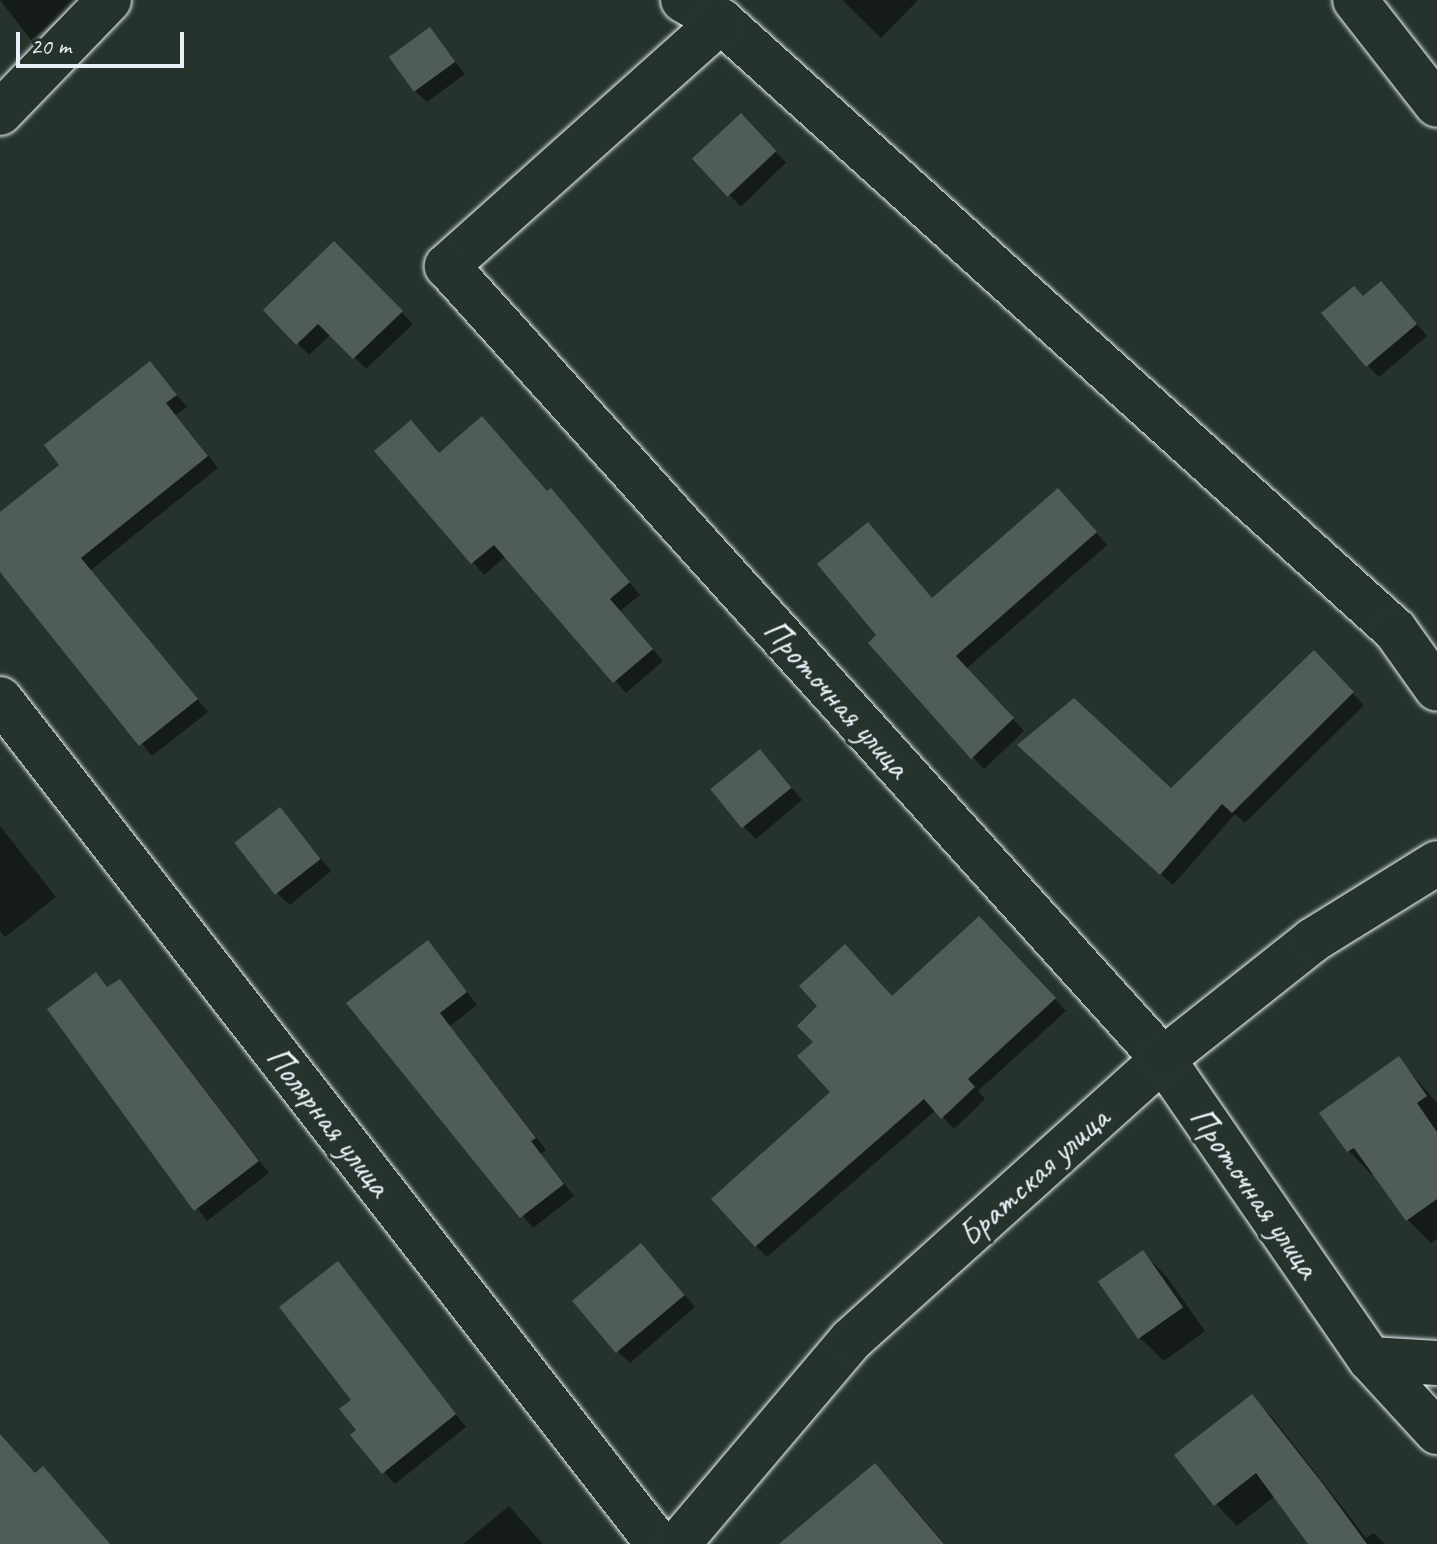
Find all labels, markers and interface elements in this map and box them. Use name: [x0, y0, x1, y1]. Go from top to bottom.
scale bar: [20, 16, 188, 66]
text: 20 m: [30, 31, 71, 61]
street label: Проточная улица: [754, 609, 920, 787]
street label: Полярная улица: [257, 1037, 401, 1205]
street label: Братская улица: [949, 1097, 1117, 1255]
street label: Проточная улица: [1180, 1097, 1330, 1287]

